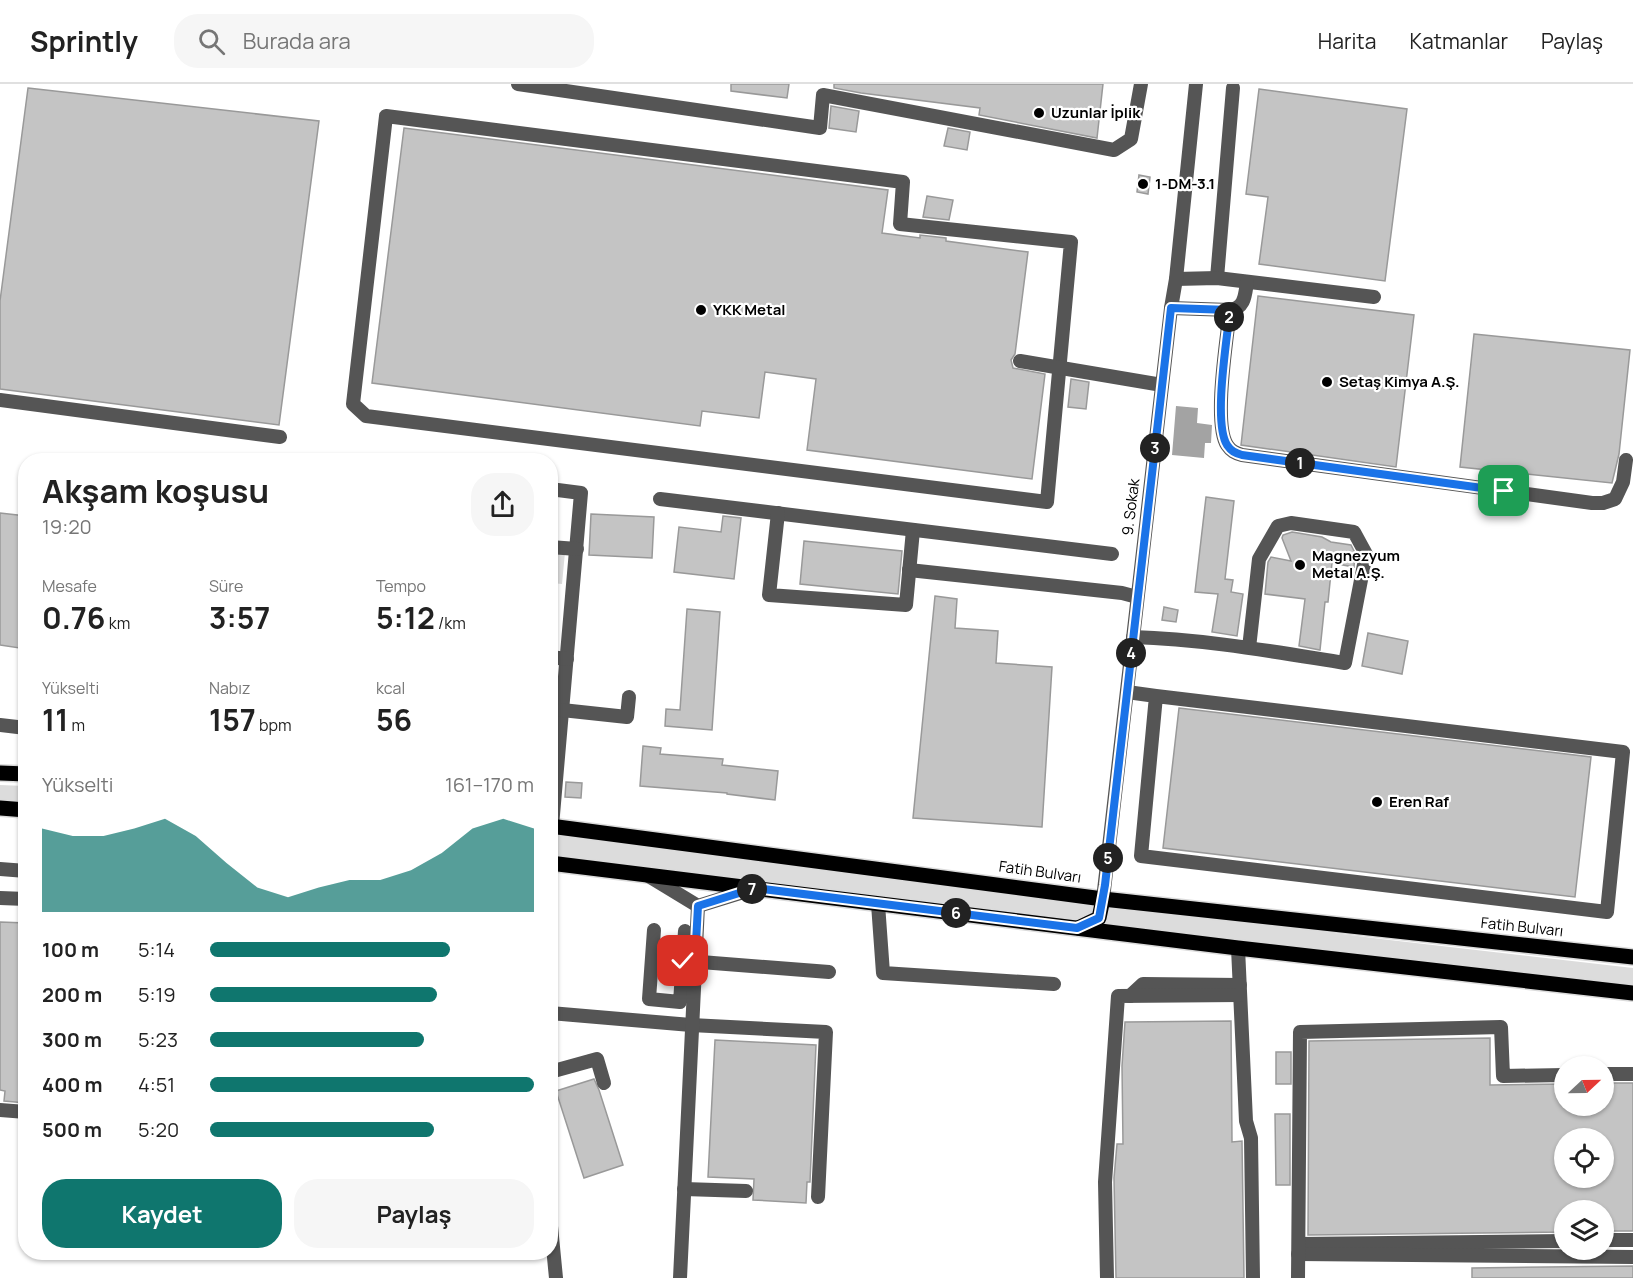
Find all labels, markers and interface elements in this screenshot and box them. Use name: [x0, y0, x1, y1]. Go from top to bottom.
search box: [174, 14, 594, 68]
text: Sprintly: [30, 22, 138, 60]
icon: search: [195, 25, 228, 58]
text: Burada ara: [243, 26, 351, 56]
text: Harita: [1318, 27, 1376, 55]
text: Katmanlar: [1409, 27, 1508, 55]
text: Paylaş: [1541, 27, 1603, 55]
place label: Uzunlar İplik: [1051, 102, 1141, 123]
marker: Uzunlar İplik: [1032, 106, 1046, 120]
place label: 1-DM-3.1: [1155, 173, 1215, 194]
marker: 1-DM-3.1: [1136, 177, 1150, 191]
place label: YKK Metal: [713, 299, 785, 320]
pin: 2: [1214, 302, 1244, 332]
marker: YKK Metal: [694, 303, 708, 317]
text: 2: [1224, 306, 1234, 328]
place label: Setaş Kimya A.Ş.: [1339, 371, 1460, 392]
marker: Setaş Kimya A.Ş.: [1320, 375, 1334, 389]
pin: 3: [1140, 433, 1170, 463]
text: 3: [1150, 437, 1160, 459]
pin: 1: [1285, 448, 1315, 478]
text: 1: [1296, 452, 1304, 474]
pin: [1478, 465, 1529, 516]
text: Akşam koşusu: [42, 468, 269, 513]
button: share: [471, 473, 534, 536]
icon: arrive: [1487, 474, 1520, 507]
street label: 9. Sokak: [1117, 477, 1144, 537]
text: 19:20: [42, 513, 92, 540]
place label: Magnezyum Metal A.Ş.: [1312, 545, 1400, 583]
marker: Magnezyum Metal A.Ş.: [1293, 558, 1307, 572]
text: Mesafe: [42, 575, 97, 597]
text: Süre: [209, 575, 243, 597]
text: Tempo: [376, 575, 426, 597]
text: 0.76: [42, 597, 106, 638]
text: 3:57: [209, 597, 270, 638]
text: 5:12: [376, 597, 435, 638]
text: km: [106, 612, 130, 634]
text: /km: [435, 612, 466, 634]
pin: 4: [1116, 638, 1146, 668]
text: 4: [1126, 642, 1136, 664]
text: Yükselti: [42, 677, 99, 699]
text: Nabız: [209, 677, 251, 699]
text: kcal: [376, 677, 405, 699]
text: 11: [42, 699, 68, 740]
text: 157: [209, 699, 256, 740]
text: 56: [376, 699, 412, 740]
text: m: [68, 714, 85, 736]
text: bpm: [256, 714, 291, 736]
text: Yükselti: [42, 771, 113, 798]
text: 161–170 m: [445, 771, 534, 798]
place label: Eren Raf: [1389, 791, 1449, 812]
marker: Eren Raf: [1370, 795, 1384, 809]
pin: 5: [1093, 843, 1123, 873]
text: 5: [1103, 847, 1113, 869]
street label: Fatih Bulvarı: [997, 855, 1083, 888]
pin: 7: [737, 874, 767, 904]
text: 7: [748, 878, 756, 900]
pin: 6: [941, 898, 971, 928]
text: 6: [951, 902, 961, 924]
street label: Fatih Bulvarı: [1480, 912, 1564, 941]
pin: [657, 935, 708, 986]
text: 100 m: [42, 936, 99, 963]
text: 5:14: [138, 936, 175, 963]
icon: check: [666, 944, 699, 977]
text: 200 m: [42, 981, 102, 1008]
text: 5:19: [138, 981, 176, 1008]
text: 300 m: [42, 1026, 102, 1053]
text: 5:23: [138, 1026, 178, 1053]
north arrow: [1554, 1056, 1614, 1116]
map controls: [1554, 1056, 1614, 1260]
text: 400 m: [42, 1071, 102, 1098]
text: 4:51: [138, 1071, 175, 1098]
text: 500 m: [42, 1116, 102, 1143]
text: 5:20: [138, 1116, 179, 1143]
button: locate: [1554, 1128, 1614, 1188]
button: Kaydet: [42, 1179, 282, 1248]
button: Paylaş: [294, 1179, 534, 1248]
button: layers: [1554, 1200, 1614, 1260]

